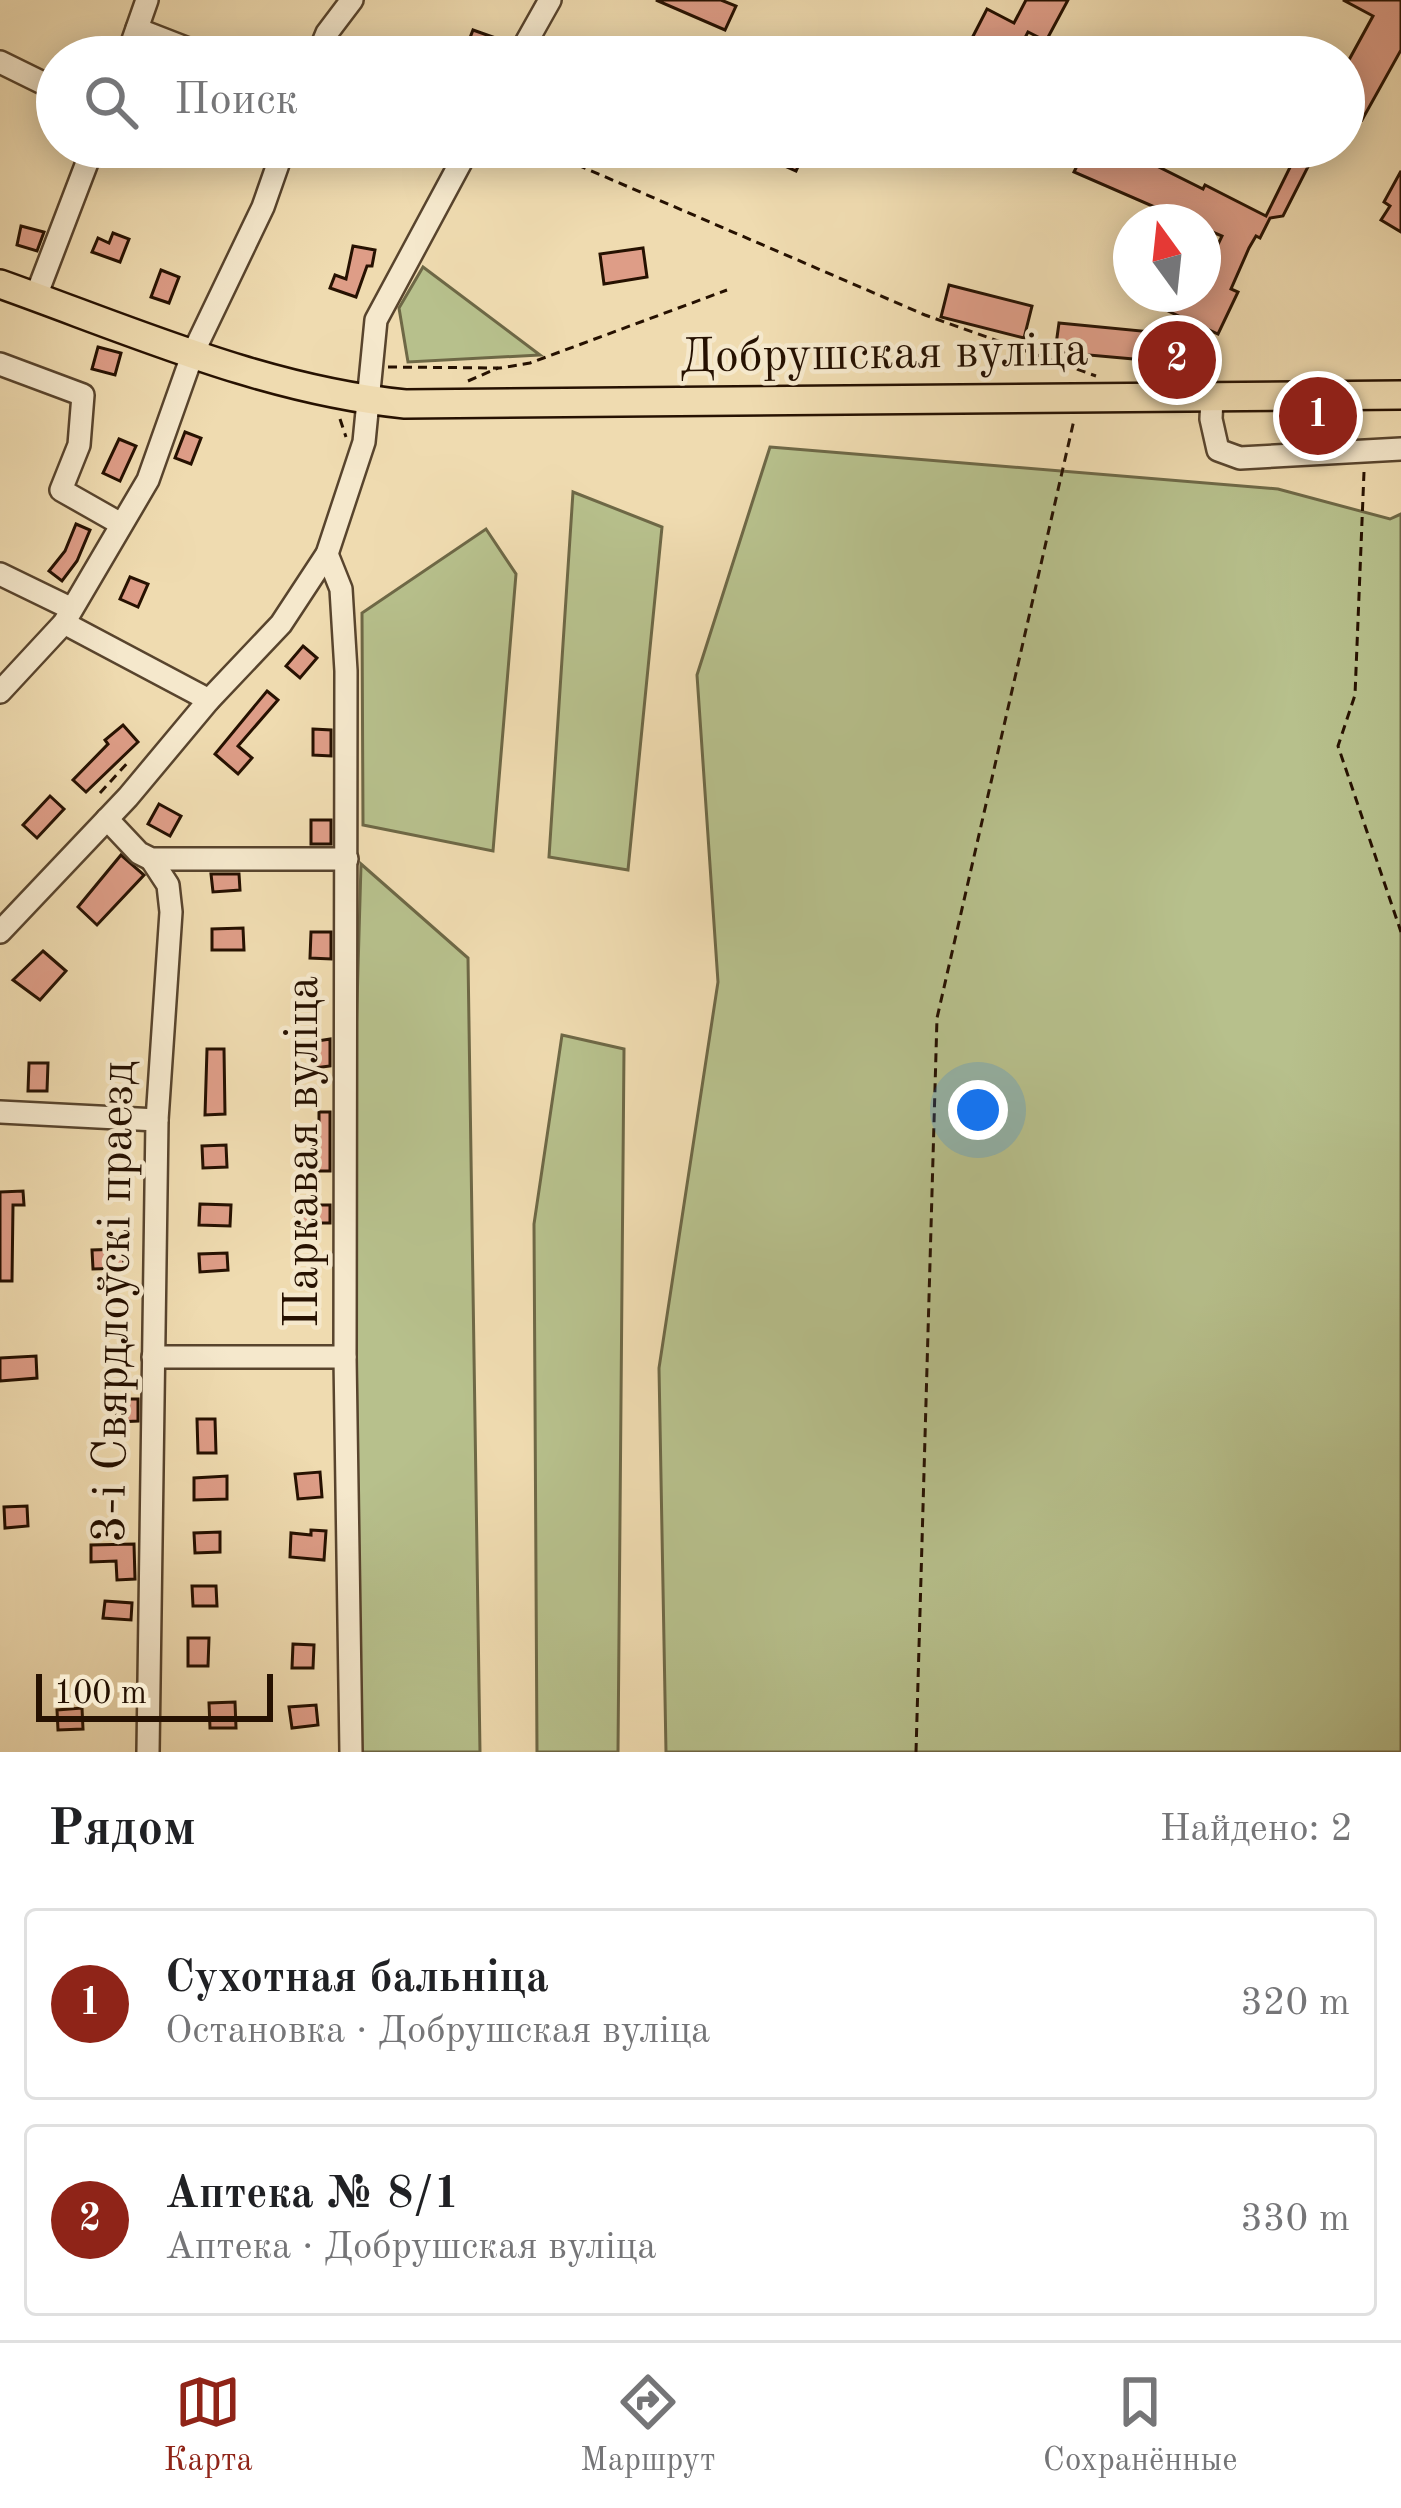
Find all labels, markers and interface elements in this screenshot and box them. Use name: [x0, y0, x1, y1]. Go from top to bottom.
search box: [36, 36, 1365, 168]
icon: search: [78, 69, 144, 135]
text: Поиск: [174, 79, 298, 124]
north arrow: [1113, 204, 1221, 312]
pin: 2: [1138, 315, 1216, 405]
street label: Добрушская вуліца: [679, 327, 1089, 383]
pin: 1: [1279, 371, 1357, 461]
street label: Паркавая вуліца: [280, 976, 328, 1328]
street label: 3-і Свярдлоўскі праезд: [87, 1060, 143, 1543]
your location: [948, 1080, 1008, 1140]
scale bar: [36, 1668, 273, 1721]
text: 100 m: [54, 1678, 147, 1711]
text: Рядом: [48, 1805, 196, 1856]
text: Найдено: 2: [1160, 1810, 1353, 1849]
text: Сухотная бальніца: [165, 1957, 549, 2002]
text: 1: [79, 1984, 101, 2023]
text: 320 m: [1240, 1984, 1350, 2023]
text: Остановка · Добрушская вуліца: [165, 2012, 710, 2051]
text: Аптека № 8/1: [165, 2173, 460, 2218]
text: 2: [79, 2200, 101, 2239]
text: 330 m: [1240, 2200, 1350, 2239]
text: Аптека · Добрушская вуліца: [165, 2228, 656, 2267]
tab: Карта: [164, 2369, 253, 2482]
tab: Маршрут: [580, 2369, 716, 2482]
tab: Сохранённые: [1043, 2369, 1237, 2482]

